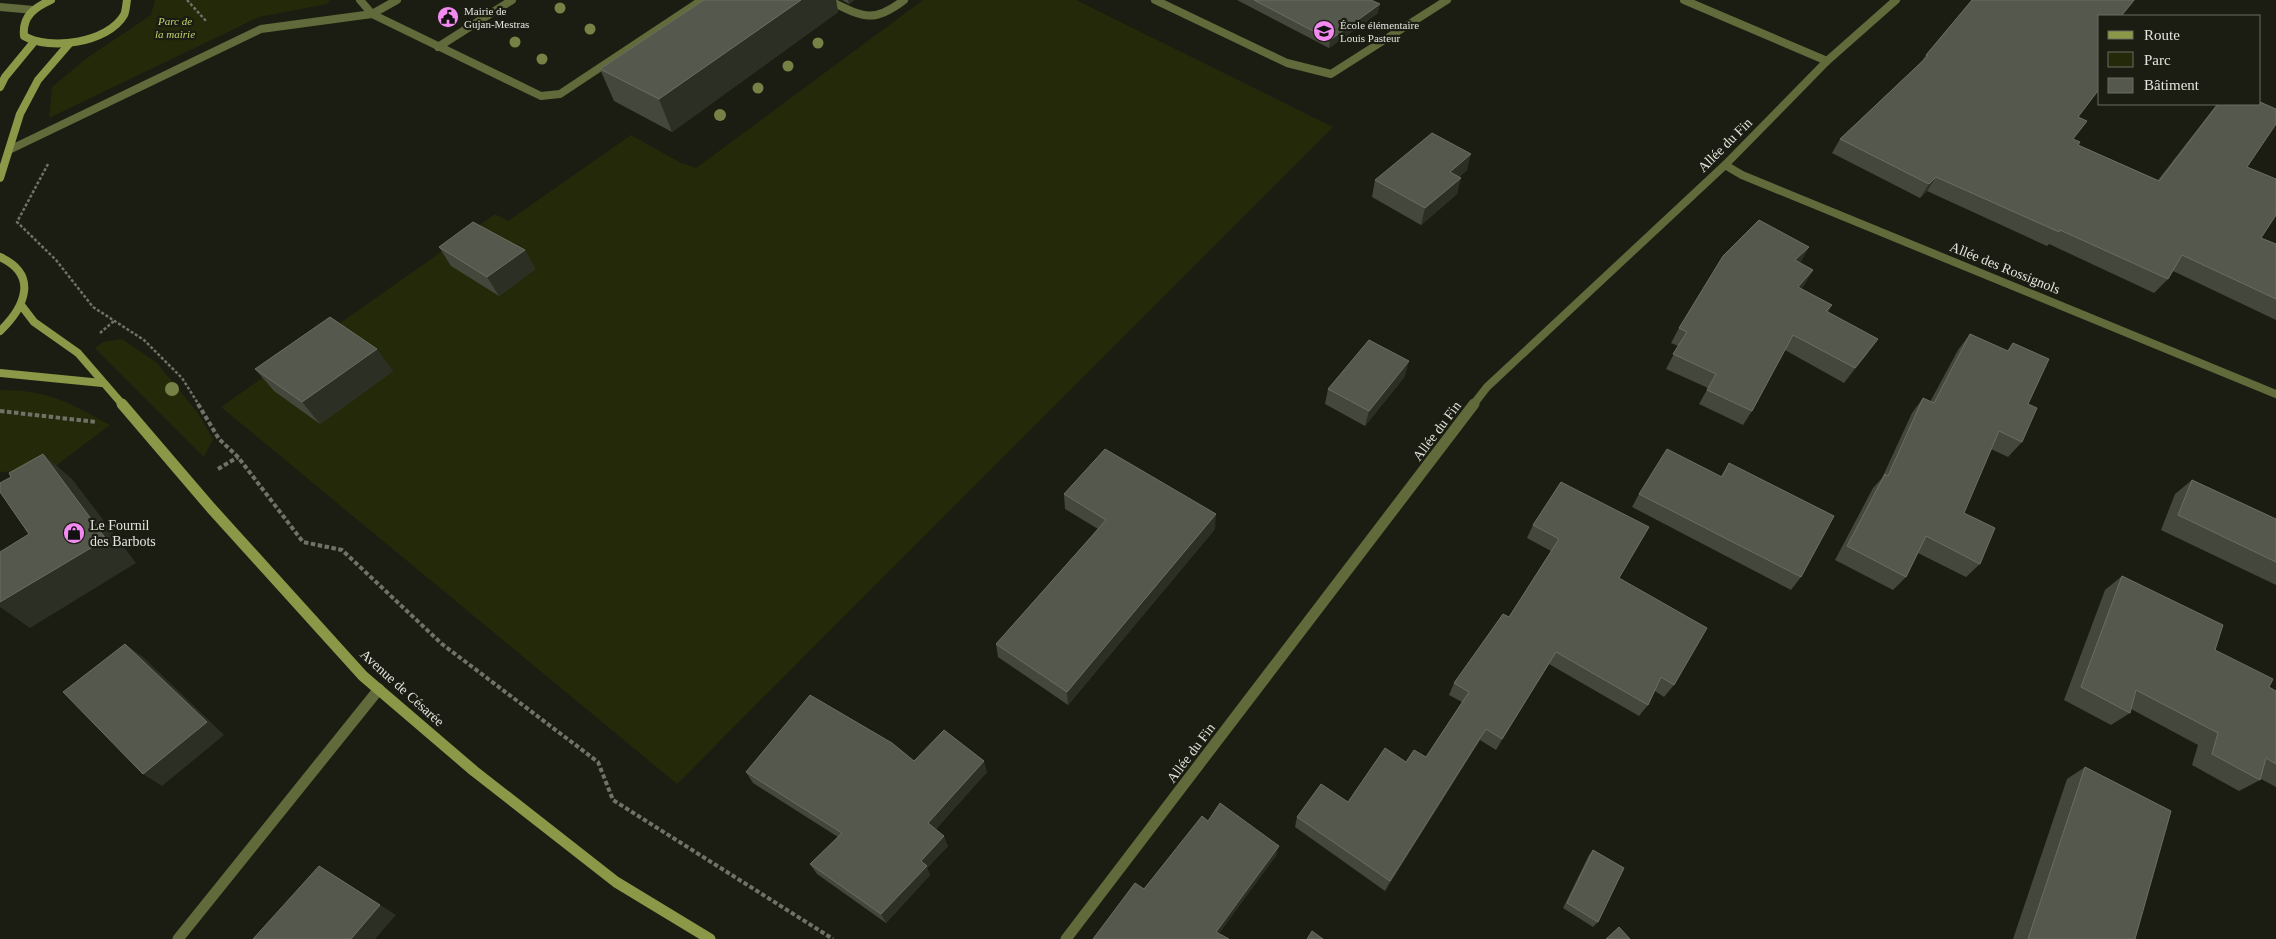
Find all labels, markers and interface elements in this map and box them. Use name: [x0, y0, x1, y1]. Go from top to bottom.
public building icon: Mairie de Gujan-Mestras: [436, 5, 460, 29]
place label: Mairie de Gujan-Mestras: [464, 5, 529, 30]
park label: Parc de la mairie: [155, 15, 195, 40]
legend: [2098, 15, 2261, 105]
school or university icon: École élémentaire Louis Pasteur: [1312, 19, 1336, 43]
place label: École élémentaire Louis Pasteur: [1340, 19, 1419, 44]
text: Route: [2144, 27, 2180, 43]
text: Parc: [2144, 52, 2171, 68]
text: Bâtiment: [2144, 77, 2200, 93]
street label: Allée du Fin: [1695, 115, 1755, 175]
street label: Allée des Rossignols: [1948, 239, 2062, 297]
street label: Allée du Fin: [1410, 399, 1464, 463]
place label: Le Fournil des Barbots: [90, 518, 156, 549]
shop icon: Le Fournil des Barbots: [62, 521, 86, 545]
street label: Avenue de Césarée: [357, 647, 447, 729]
street label: Allée du Fin: [1164, 721, 1218, 785]

